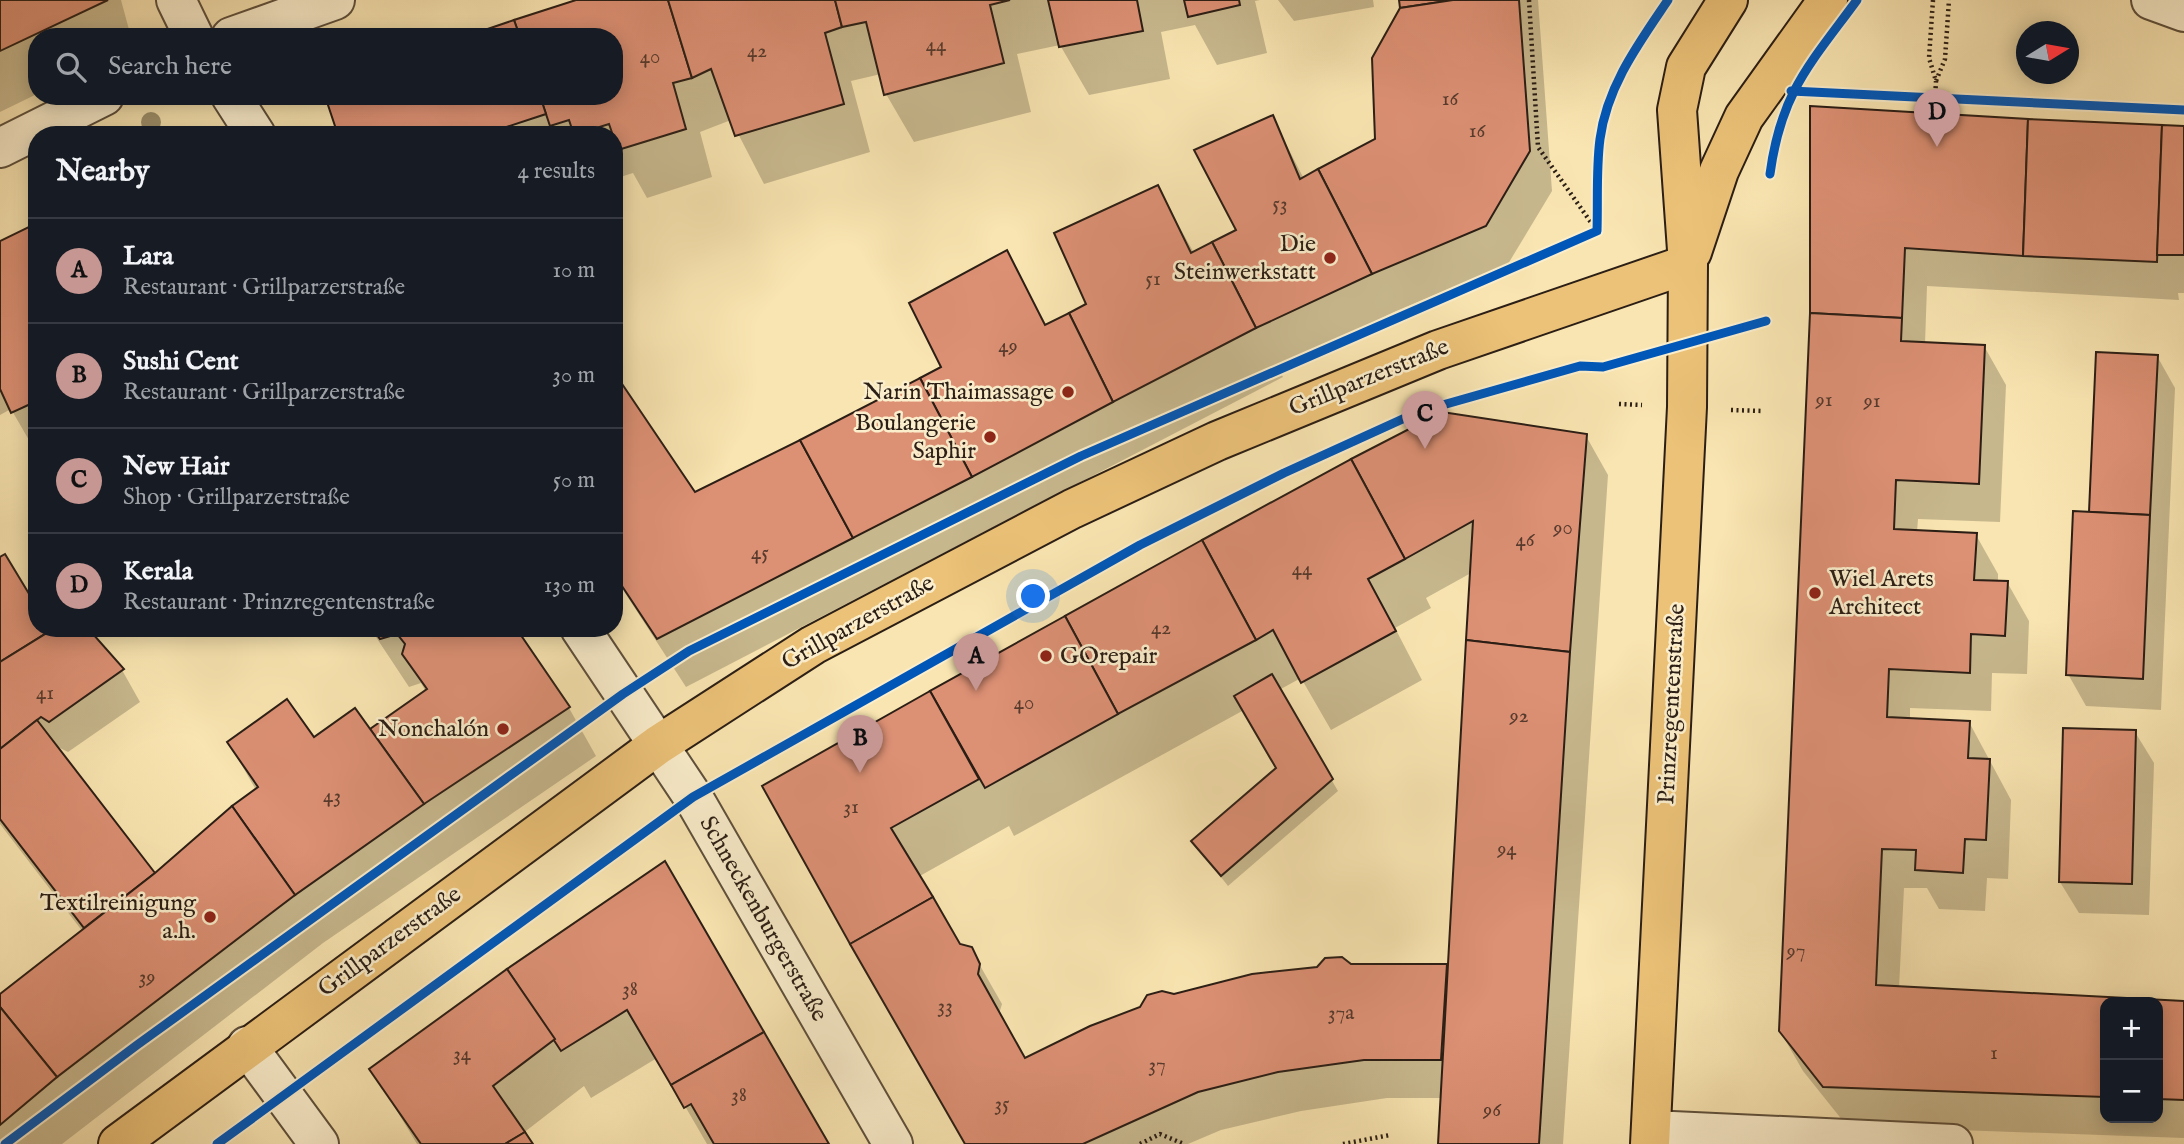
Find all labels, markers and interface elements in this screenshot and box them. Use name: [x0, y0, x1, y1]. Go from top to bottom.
north arrow: [2016, 21, 2079, 84]
search box: [28, 28, 623, 105]
house number: 44: [926, 32, 947, 59]
house number: 42: [747, 38, 767, 65]
house number: 40: [640, 44, 660, 71]
icon: search: [52, 48, 90, 86]
text: Search here: [108, 50, 232, 83]
house number: 16: [1442, 86, 1459, 113]
pin: D: [1914, 89, 1960, 147]
house number: 16: [1469, 118, 1486, 145]
text: Nearby: [56, 153, 149, 191]
text: 4 results: [517, 157, 595, 186]
house number: 53: [1272, 191, 1288, 218]
place label: Die Steinwerkstatt: [1174, 229, 1316, 288]
text: Lara: [123, 240, 174, 273]
marker: Die Steinwerkstatt: [1322, 250, 1338, 266]
text: A: [71, 256, 87, 285]
text: 10 m: [552, 256, 595, 285]
house number: 51: [1145, 266, 1161, 293]
text: Restaurant · Grillparzerstraße: [123, 273, 405, 302]
street label: Grillparzerstraße: [1284, 332, 1454, 424]
house number: 49: [998, 333, 1018, 360]
text: Sushi Cent: [123, 345, 239, 378]
text: B: [71, 361, 87, 390]
text: 30 m: [552, 361, 595, 390]
place label: Narin Thaimassage: [863, 377, 1054, 408]
text: Restaurant · Grillparzerstraße: [123, 378, 405, 407]
marker: Narin Thaimassage: [1060, 384, 1076, 400]
house number: 91: [1815, 387, 1832, 414]
house number: 91: [1863, 388, 1880, 415]
pin: C: [1402, 391, 1448, 449]
place label: Boulangerie Saphir: [855, 408, 976, 467]
marker: Boulangerie Saphir: [982, 429, 998, 445]
text: New Hair: [123, 450, 230, 483]
text: C: [71, 466, 87, 495]
text: 50 m: [553, 466, 595, 495]
text: Shop · Grillparzerstraße: [123, 483, 350, 512]
house number: 90: [1552, 515, 1573, 542]
house number: 46: [1515, 527, 1536, 554]
house number: 45: [751, 540, 769, 567]
text: Kerala: [123, 555, 193, 588]
house number: 44: [1292, 556, 1313, 583]
place label: Wiel Arets Architect: [1828, 564, 1934, 623]
street label: Grillparzerstraße: [776, 568, 940, 678]
text: D: [70, 571, 88, 600]
text: 130 m: [544, 571, 595, 600]
your location: [1016, 579, 1050, 613]
marker: Wiel Arets Architect: [1807, 585, 1823, 601]
text: Restaurant · Prinzregentenstraße: [123, 588, 435, 617]
street label: Prinzregentenstraße: [1651, 603, 1693, 805]
house number: 42: [1151, 615, 1171, 642]
pin: A: [953, 633, 999, 691]
place label: GOrepair: [1060, 641, 1158, 672]
marker: GOrepair: [1038, 648, 1054, 664]
house number: 41: [36, 680, 54, 707]
house number: 40: [1014, 690, 1034, 717]
house number: 92: [1508, 703, 1529, 730]
place label: Nonchalón: [378, 714, 489, 745]
pin: B: [837, 715, 883, 773]
marker: Nonchalón: [495, 721, 511, 737]
house number: 43: [323, 783, 341, 810]
house number: 31: [843, 794, 859, 821]
street label: Schneckenburgerstraße: [692, 811, 834, 1027]
house number: 94: [1496, 836, 1517, 863]
street label: Grillparzerstraße: [312, 880, 468, 1004]
place label: Textilreinigung a.h.: [40, 888, 197, 947]
marker: Textilreinigung a.h.: [202, 909, 218, 925]
house number: 97: [1786, 938, 1806, 965]
house number: 39: [138, 964, 156, 991]
house number: 38: [622, 976, 638, 1003]
house number: 33: [937, 993, 953, 1020]
map controls: [2100, 997, 2163, 1123]
button: +: [2100, 997, 2163, 1060]
house number: 37a: [1328, 1000, 1355, 1027]
house number: 1: [1990, 1040, 1998, 1067]
house number: 34: [453, 1041, 472, 1068]
house number: 37: [1148, 1052, 1166, 1079]
button: −: [2100, 1060, 2163, 1123]
house number: 38: [731, 1082, 747, 1109]
house number: 35: [994, 1091, 1010, 1118]
house number: 96: [1482, 1097, 1502, 1124]

